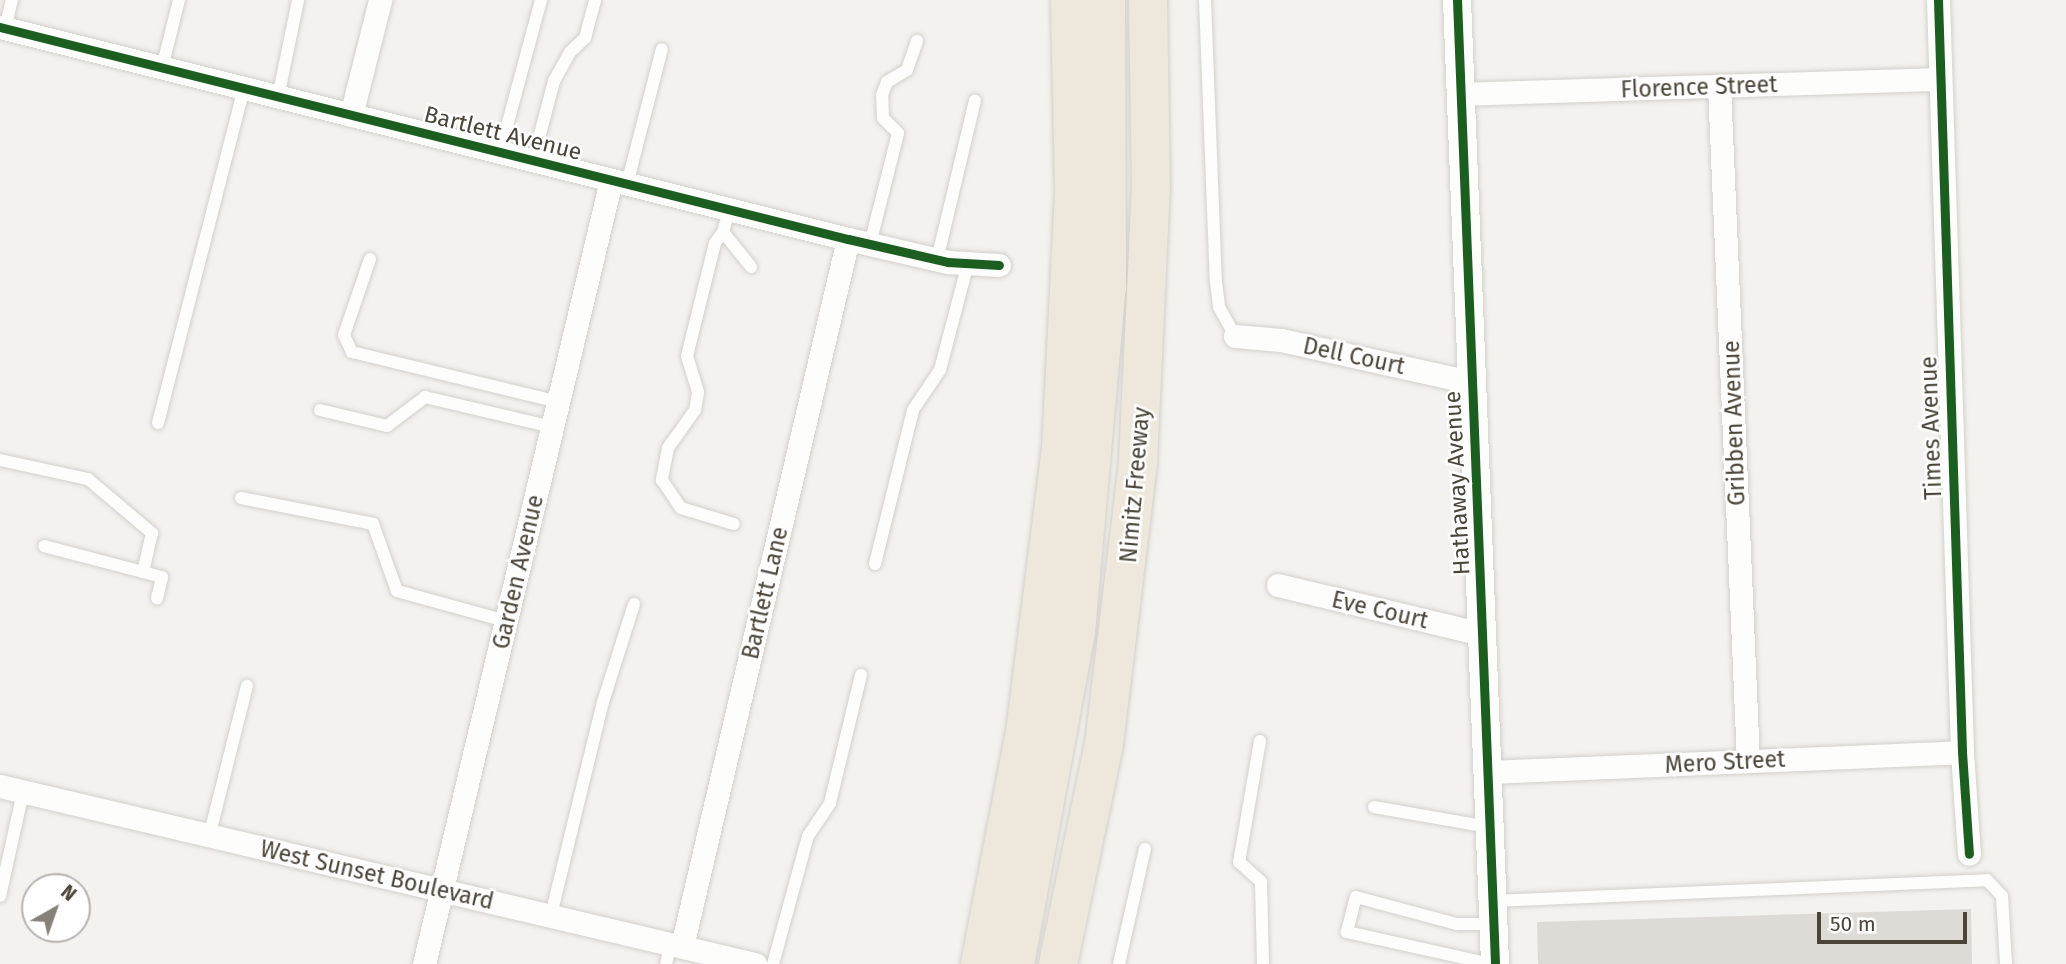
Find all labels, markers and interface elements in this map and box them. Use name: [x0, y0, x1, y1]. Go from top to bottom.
street label: Florence Street: [1620, 70, 1778, 104]
street label: Bartlett Avenue: [421, 100, 585, 166]
street label: Dell Court: [1301, 332, 1407, 380]
street label: Gribben Avenue: [1717, 340, 1751, 506]
street label: Times Avenue: [1915, 356, 1947, 500]
street label: Hathaway Avenue: [1438, 390, 1476, 576]
street label: Nimitz Freeway: [1114, 406, 1156, 564]
street label: Garden Avenue: [487, 492, 549, 652]
street label: Bartlett Lane: [736, 524, 794, 662]
street label: Eve Court: [1329, 586, 1431, 634]
street label: Mero Street: [1664, 745, 1786, 779]
street label: West Sunset Boulevard: [258, 835, 496, 915]
north arrow: [21, 873, 91, 943]
text: N: [56, 880, 81, 906]
scale bar: [1821, 898, 1972, 942]
text: 50 m: [1830, 911, 1876, 937]

